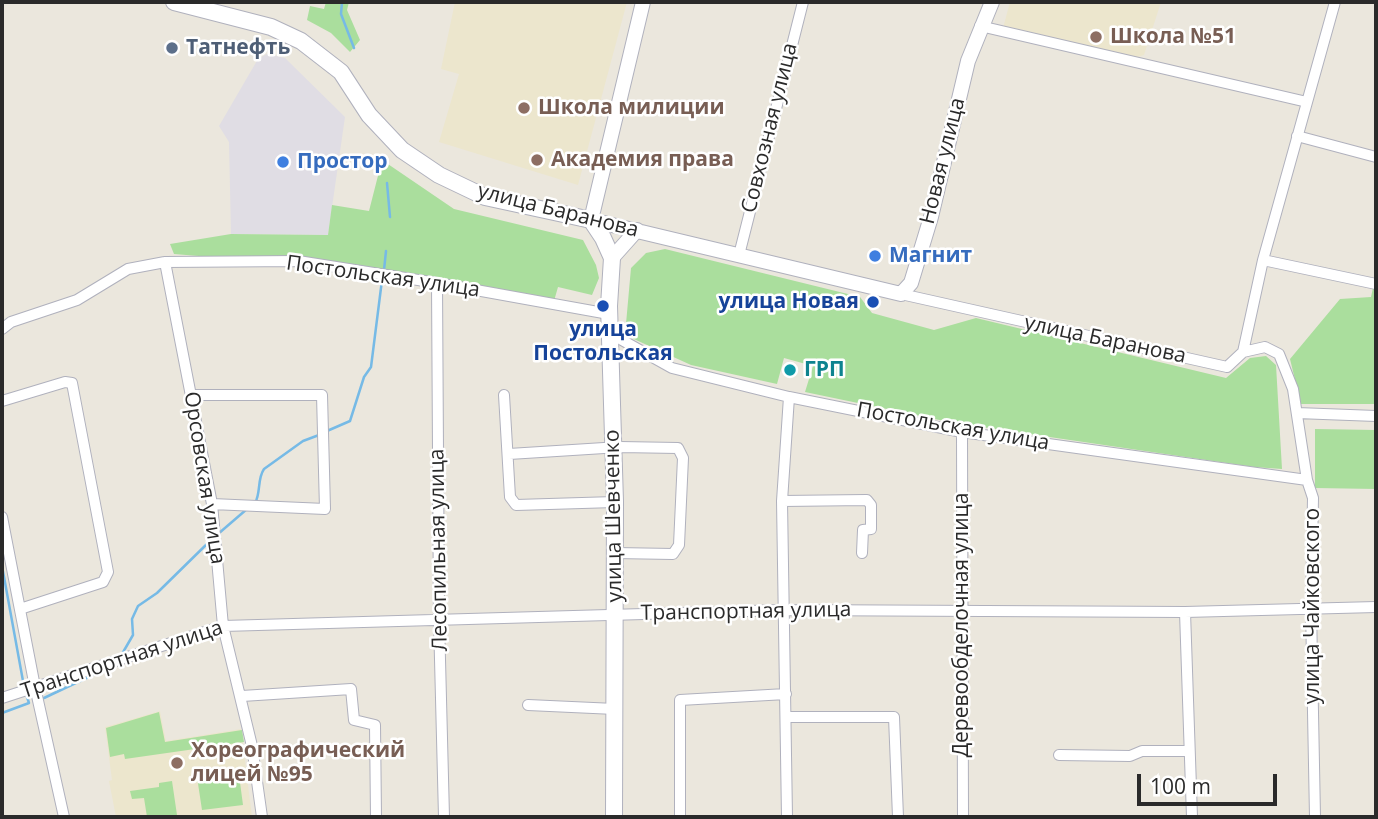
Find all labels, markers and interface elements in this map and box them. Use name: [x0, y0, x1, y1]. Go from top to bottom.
place label: Школа №51: [1110, 24, 1236, 50]
marker: Школа №51: [1088, 29, 1104, 45]
place label: Татнефть: [186, 35, 290, 61]
marker: Татнефть: [164, 40, 180, 56]
street label: Совхозная улица: [737, 40, 803, 216]
place label: Школа милиции: [538, 95, 725, 121]
street label: Новая улица: [915, 95, 971, 227]
marker: Школа милиции: [516, 100, 532, 116]
place label: Академия права: [551, 147, 734, 173]
place label: Простор: [297, 149, 388, 175]
marker: Академия права: [529, 152, 545, 168]
marker: Простор: [275, 154, 291, 170]
street label: улица Баранова: [475, 179, 641, 243]
place label: Магнит: [889, 243, 972, 269]
marker: Магнит: [867, 248, 883, 264]
street label: Постольская улица: [285, 251, 481, 303]
place label: улица Новая: [718, 289, 859, 315]
marker: улица Новая: [865, 294, 881, 310]
marker: улица Постольская: [595, 298, 611, 314]
street label: улица Баранова: [1022, 311, 1188, 369]
place label: улица Постольская: [533, 317, 673, 367]
place label: ГРП: [804, 357, 845, 383]
marker: ГРП: [782, 362, 798, 378]
street label: Орсовская улица: [178, 390, 230, 566]
street label: Постольская улица: [855, 398, 1051, 456]
street label: улица Шевченко: [600, 429, 628, 603]
street label: Лесопильная улица: [425, 448, 453, 652]
street label: Деревообделочная улица: [949, 493, 975, 757]
street label: улица Чайковского: [1300, 508, 1326, 704]
street label: Транспортная улица: [641, 598, 851, 626]
street label: Транспортная улица: [18, 615, 226, 705]
place label: Хореографический лицей №95: [191, 738, 405, 788]
marker: Хореографический лицей №95: [169, 755, 185, 771]
scale bar: [1140, 760, 1280, 804]
text: 100 m: [1150, 772, 1211, 800]

